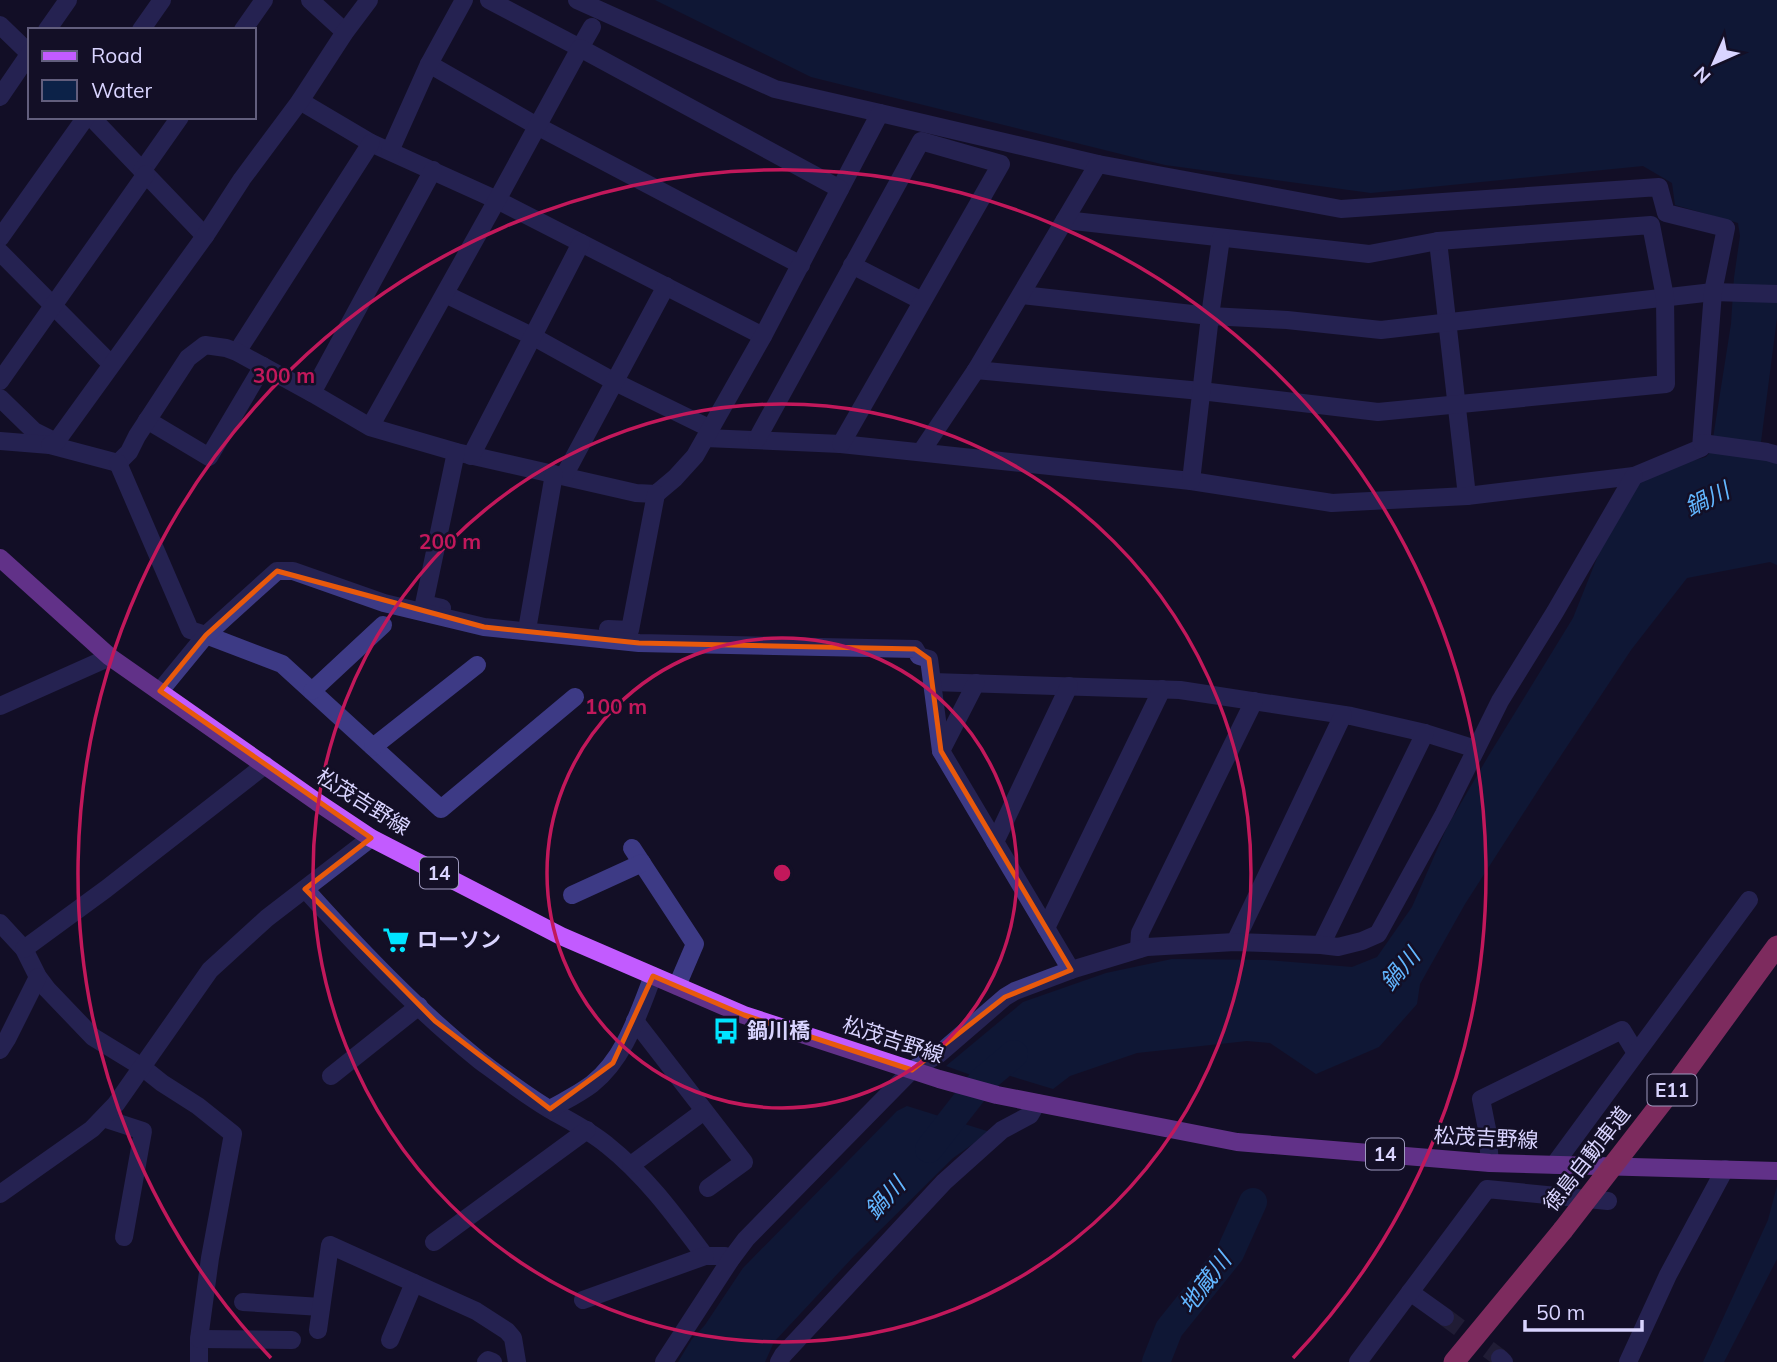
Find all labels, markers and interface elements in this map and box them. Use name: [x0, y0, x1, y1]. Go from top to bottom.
legend: [28, 28, 256, 119]
north arrow: [1679, 28, 1749, 98]
text: Road: [91, 42, 142, 68]
text: N: [1688, 61, 1716, 89]
text: Water: [91, 77, 152, 103]
text: 300 m: [253, 362, 315, 388]
water label: 鍋川: [1680, 474, 1737, 522]
text: 200 m: [419, 528, 481, 554]
text: 100 m: [585, 693, 647, 719]
street label: 松茂吉野線: [312, 762, 415, 840]
road number: 14: [420, 858, 458, 888]
centre of rings: [770, 861, 794, 885]
supermarket icon: ローソン: [381, 925, 411, 955]
place label: ローソン: [417, 926, 501, 952]
water label: 鍋川: [1374, 939, 1427, 996]
street label: 松茂吉野線: [839, 1010, 947, 1068]
bus stop icon: 鍋川橋: [711, 1016, 741, 1046]
place label: 鍋川橋: [747, 1017, 810, 1043]
road number: E11: [1648, 1074, 1696, 1106]
street label: 徳島自動車道: [1537, 1101, 1635, 1216]
street label: 松茂吉野線: [1433, 1121, 1539, 1153]
road number: 14: [1366, 1138, 1404, 1170]
water label: 鍋川: [858, 1169, 913, 1224]
water label: 地蔵川: [1172, 1244, 1239, 1319]
scale bar: [1525, 1288, 1642, 1332]
text: 50 m: [1536, 1299, 1585, 1325]

